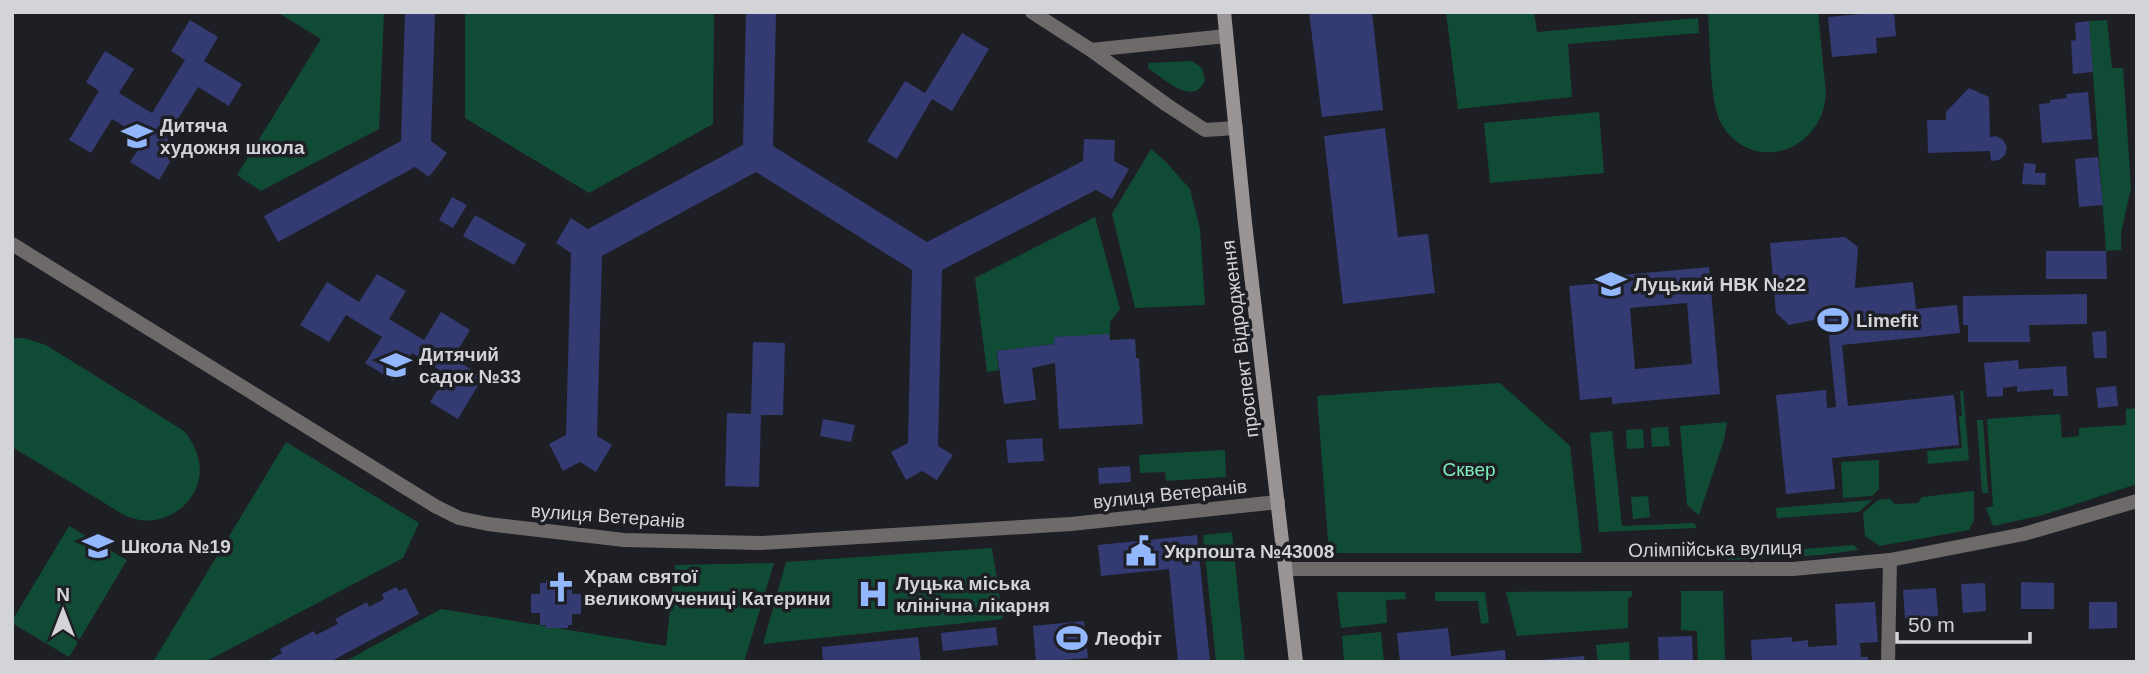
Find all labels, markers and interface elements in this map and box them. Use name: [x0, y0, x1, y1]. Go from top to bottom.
place label: Дитяча художня школа: [160, 115, 305, 158]
school or university icon: Дитяча художня школа: [120, 119, 154, 153]
street label: проспект Відродження: [1217, 239, 1263, 439]
school or university icon: Луцький НВК №22: [1594, 267, 1628, 301]
place label: Луцький НВК №22: [1634, 274, 1806, 295]
sports icon: Limefit: [1816, 303, 1850, 337]
place label: Limefit: [1856, 310, 1919, 331]
place label: Дитячий садок №33: [419, 344, 521, 387]
school or university icon: Дитячий садок №33: [379, 348, 413, 382]
park label: Сквер: [1442, 459, 1496, 480]
street label: вулиця Ветеранів: [1092, 475, 1248, 513]
street label: вулиця Ветеранів: [530, 500, 686, 532]
school or university icon: Школа №19: [81, 529, 115, 563]
public building icon: Укрпошта №43008: [1124, 534, 1158, 568]
place label: Школа №19: [121, 536, 231, 557]
street label: Олімпійська вулиця: [1628, 537, 1802, 561]
place label: Укрпошта №43008: [1164, 541, 1334, 562]
place label: Храм святої великомучениці Катерини: [584, 566, 830, 609]
church icon: Храм святої великомучениці Катерини: [544, 570, 578, 604]
place label: Луцька міська клінічна лікарня: [896, 573, 1050, 616]
north arrow: [28, 576, 98, 646]
hospital icon: Луцька міська клінічна лікарня: [856, 577, 890, 611]
text: N: [56, 584, 70, 605]
scale bar: [1897, 600, 2030, 644]
text: 50 m: [1908, 613, 1955, 636]
sports icon: Леофіт: [1055, 621, 1089, 655]
place label: Леофіт: [1095, 628, 1162, 649]

